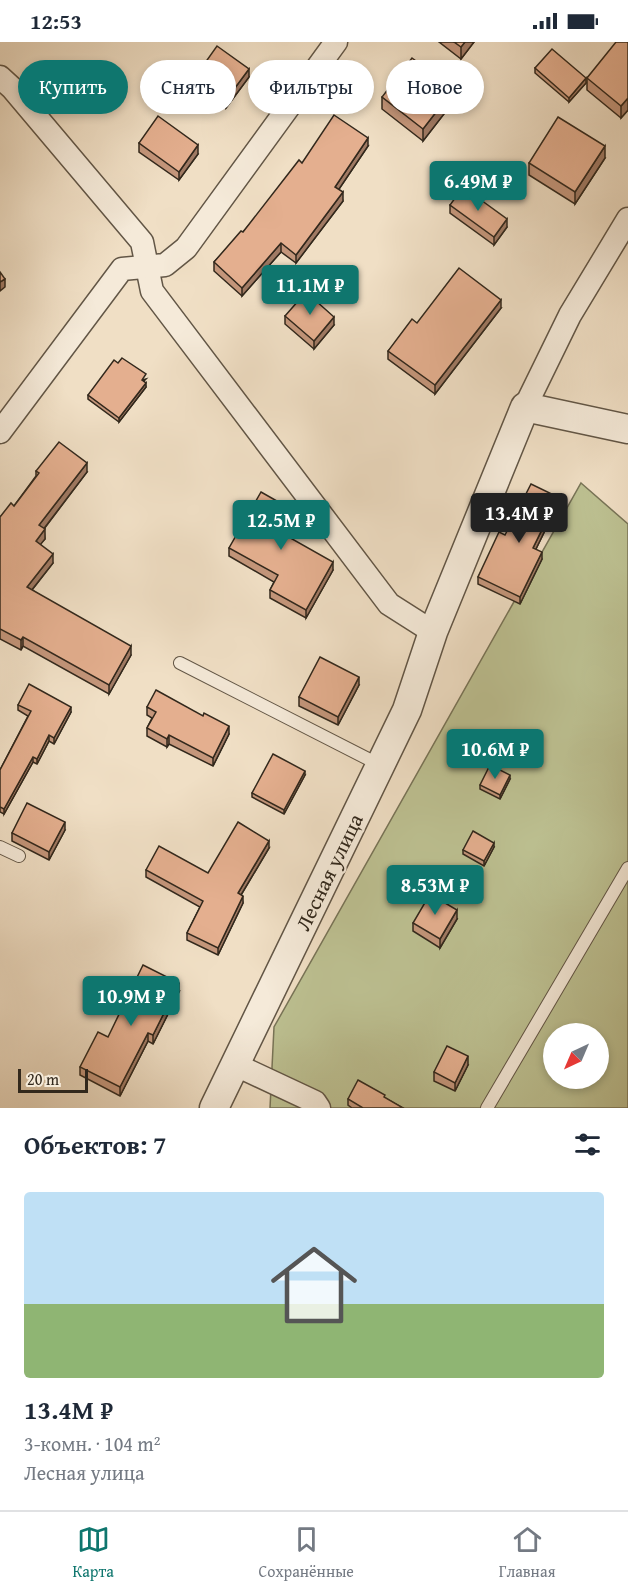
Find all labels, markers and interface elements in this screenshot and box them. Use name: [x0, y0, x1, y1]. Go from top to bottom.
text: 12:53: [30, 5, 82, 37]
chip: Купить: [18, 60, 128, 114]
chip: Снять: [140, 60, 236, 114]
chip: Фильтры: [248, 60, 374, 114]
chip: Новое: [386, 60, 484, 114]
pin: 6.49M ₽: [423, 161, 533, 212]
text: 6.49M ₽: [444, 166, 512, 195]
pin: 11.1M ₽: [255, 265, 365, 316]
text: 11.1M ₽: [276, 270, 344, 299]
pin: 13.4M ₽: [464, 493, 574, 544]
text: 13.4M ₽: [485, 498, 553, 527]
pin: 12.5M ₽: [226, 500, 336, 551]
text: 12.5M ₽: [247, 505, 315, 534]
pin: 10.6M ₽: [440, 729, 550, 780]
text: 10.6M ₽: [461, 734, 529, 763]
street label: Лесная улица: [287, 808, 371, 936]
pin: 8.53M ₽: [380, 865, 490, 916]
text: 8.53M ₽: [401, 870, 469, 899]
pin: 10.9M ₽: [76, 976, 186, 1027]
text: 10.9M ₽: [97, 981, 165, 1010]
north arrow: [543, 1023, 609, 1089]
map controls: [543, 1023, 609, 1089]
scale bar: [18, 1066, 88, 1094]
text: 20 m: [27, 1067, 59, 1091]
text: Объектов: 7: [24, 1125, 167, 1164]
icon: filters: [571, 1128, 604, 1161]
icon: home: [260, 1231, 368, 1339]
text: 13.4M ₽: [24, 1390, 113, 1429]
text: 3-комн. · 104 m²: [24, 1429, 160, 1458]
text: Лесная улица: [24, 1458, 145, 1487]
tab: Карта: [72, 1523, 114, 1583]
tab: Сохранённые: [259, 1523, 354, 1583]
tab: Главная: [499, 1523, 556, 1583]

